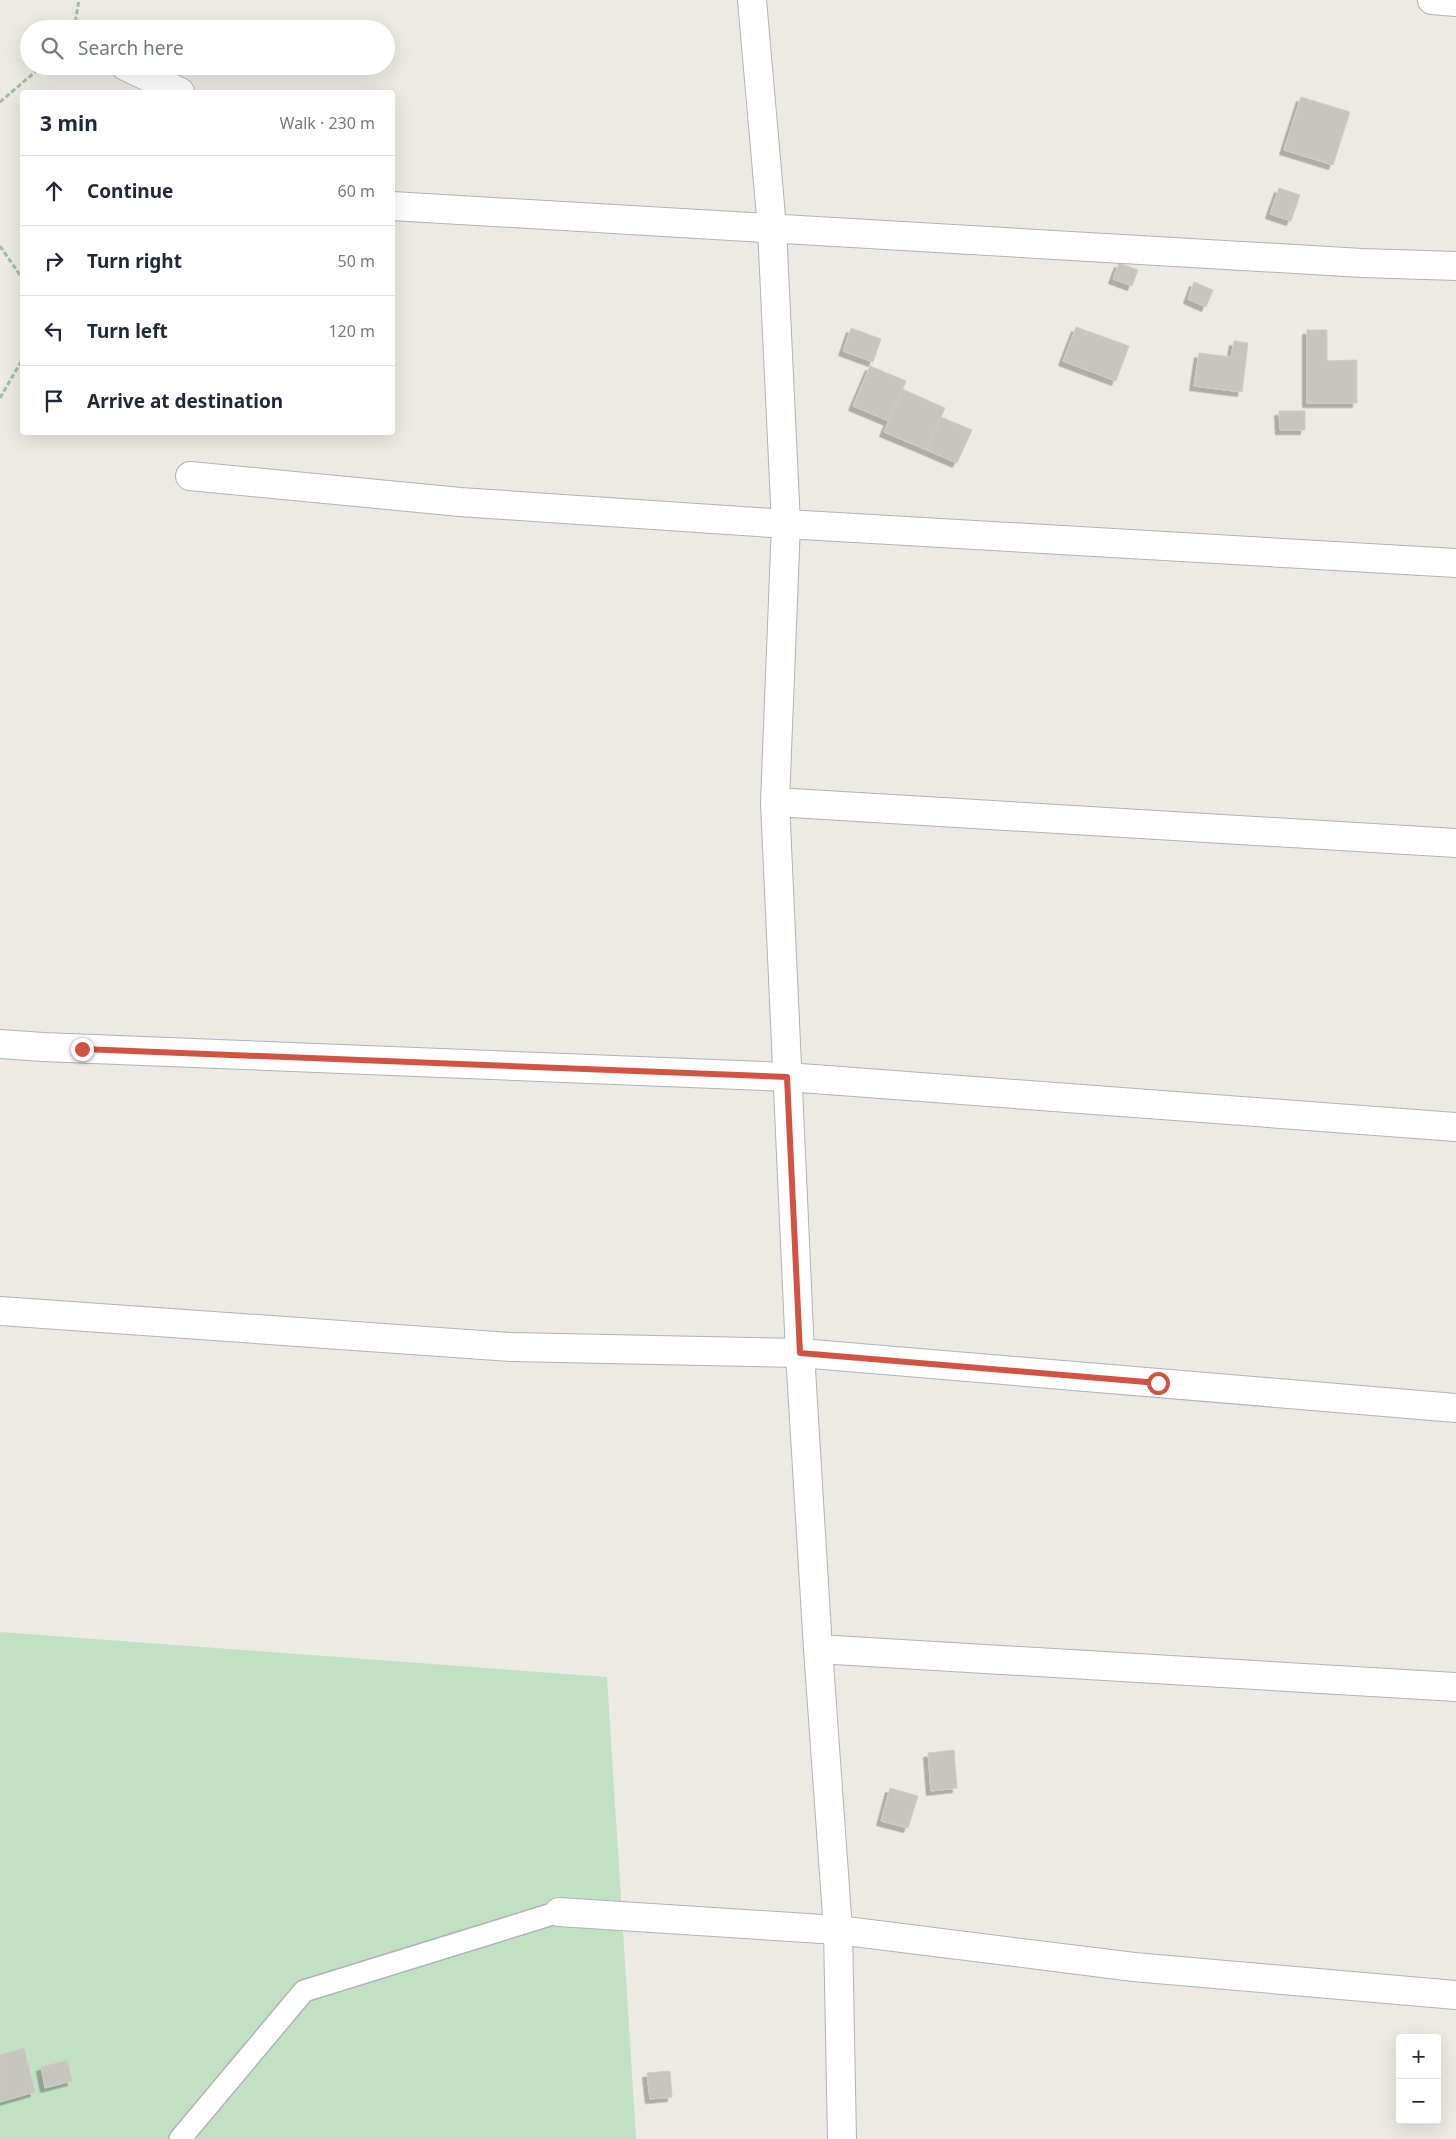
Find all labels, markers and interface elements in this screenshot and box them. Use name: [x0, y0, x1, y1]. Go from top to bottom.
search box: [20, 20, 395, 75]
icon: search: [38, 34, 66, 62]
text: Search here: [78, 35, 184, 61]
text: 3 min: [40, 109, 98, 137]
text: Walk · 230 m: [280, 112, 375, 134]
icon: ahead: [40, 177, 68, 205]
text: Continue: [87, 178, 173, 204]
text: 60 m: [338, 180, 375, 202]
icon: right: [40, 247, 68, 275]
text: Turn right: [87, 248, 182, 274]
text: 50 m: [338, 250, 375, 272]
icon: left: [40, 317, 68, 345]
text: Turn left: [87, 318, 168, 344]
text: 120 m: [328, 320, 375, 342]
icon: arrive: [40, 387, 68, 415]
text: Arrive at destination: [87, 388, 283, 414]
route end: [71, 1038, 94, 1061]
route start: [1147, 1372, 1170, 1395]
map controls: [1396, 2034, 1441, 2124]
button: +: [1396, 2034, 1441, 2079]
button: −: [1396, 2079, 1441, 2124]

